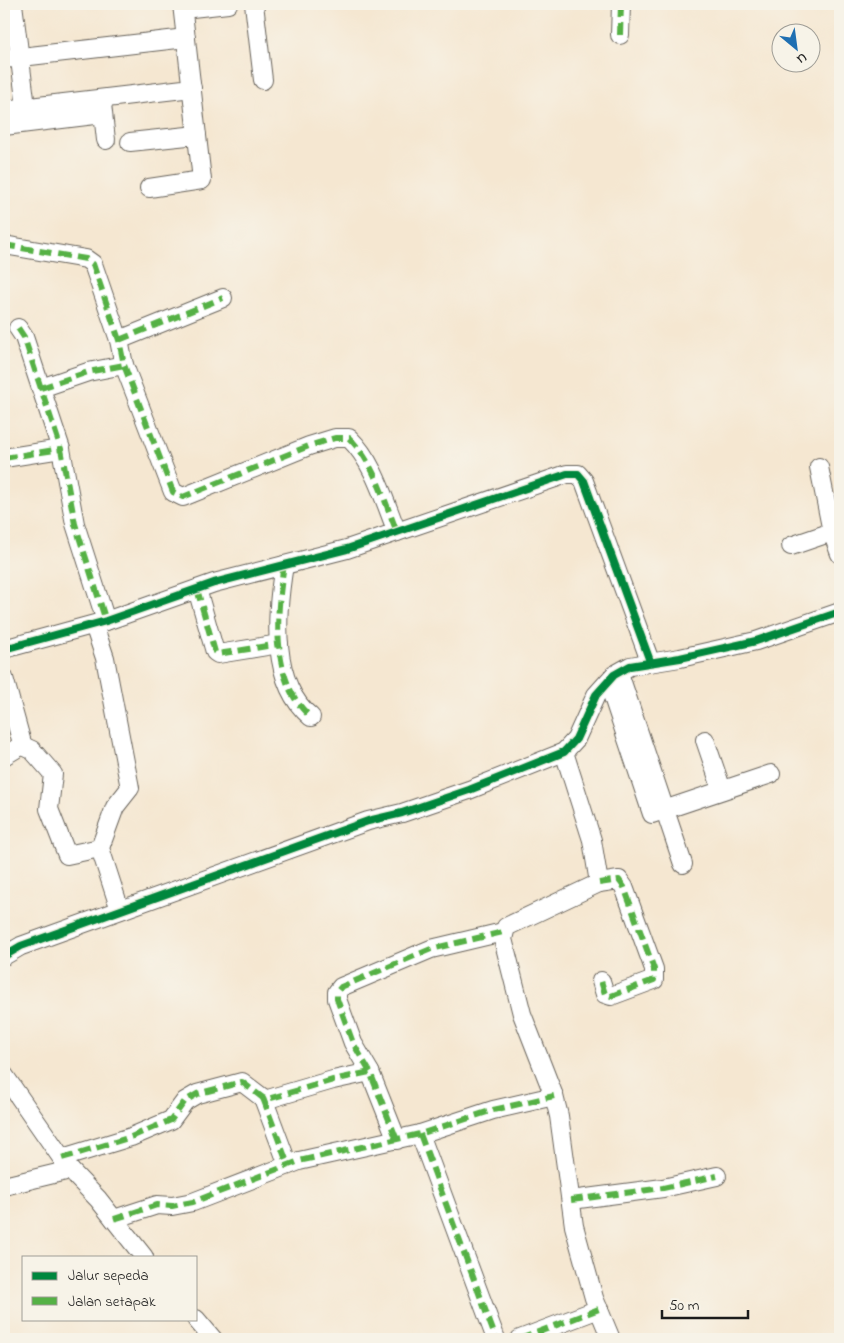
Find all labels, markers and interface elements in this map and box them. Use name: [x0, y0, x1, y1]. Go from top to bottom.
north arrow: [772, 22, 822, 72]
text: U: [792, 47, 811, 69]
legend: [22, 1256, 198, 1320]
text: Jalur sepeda: [68, 1265, 149, 1287]
scale bar: [662, 1288, 748, 1320]
text: Jalan setapak: [68, 1291, 156, 1313]
text: 50 m: [669, 1295, 700, 1317]

